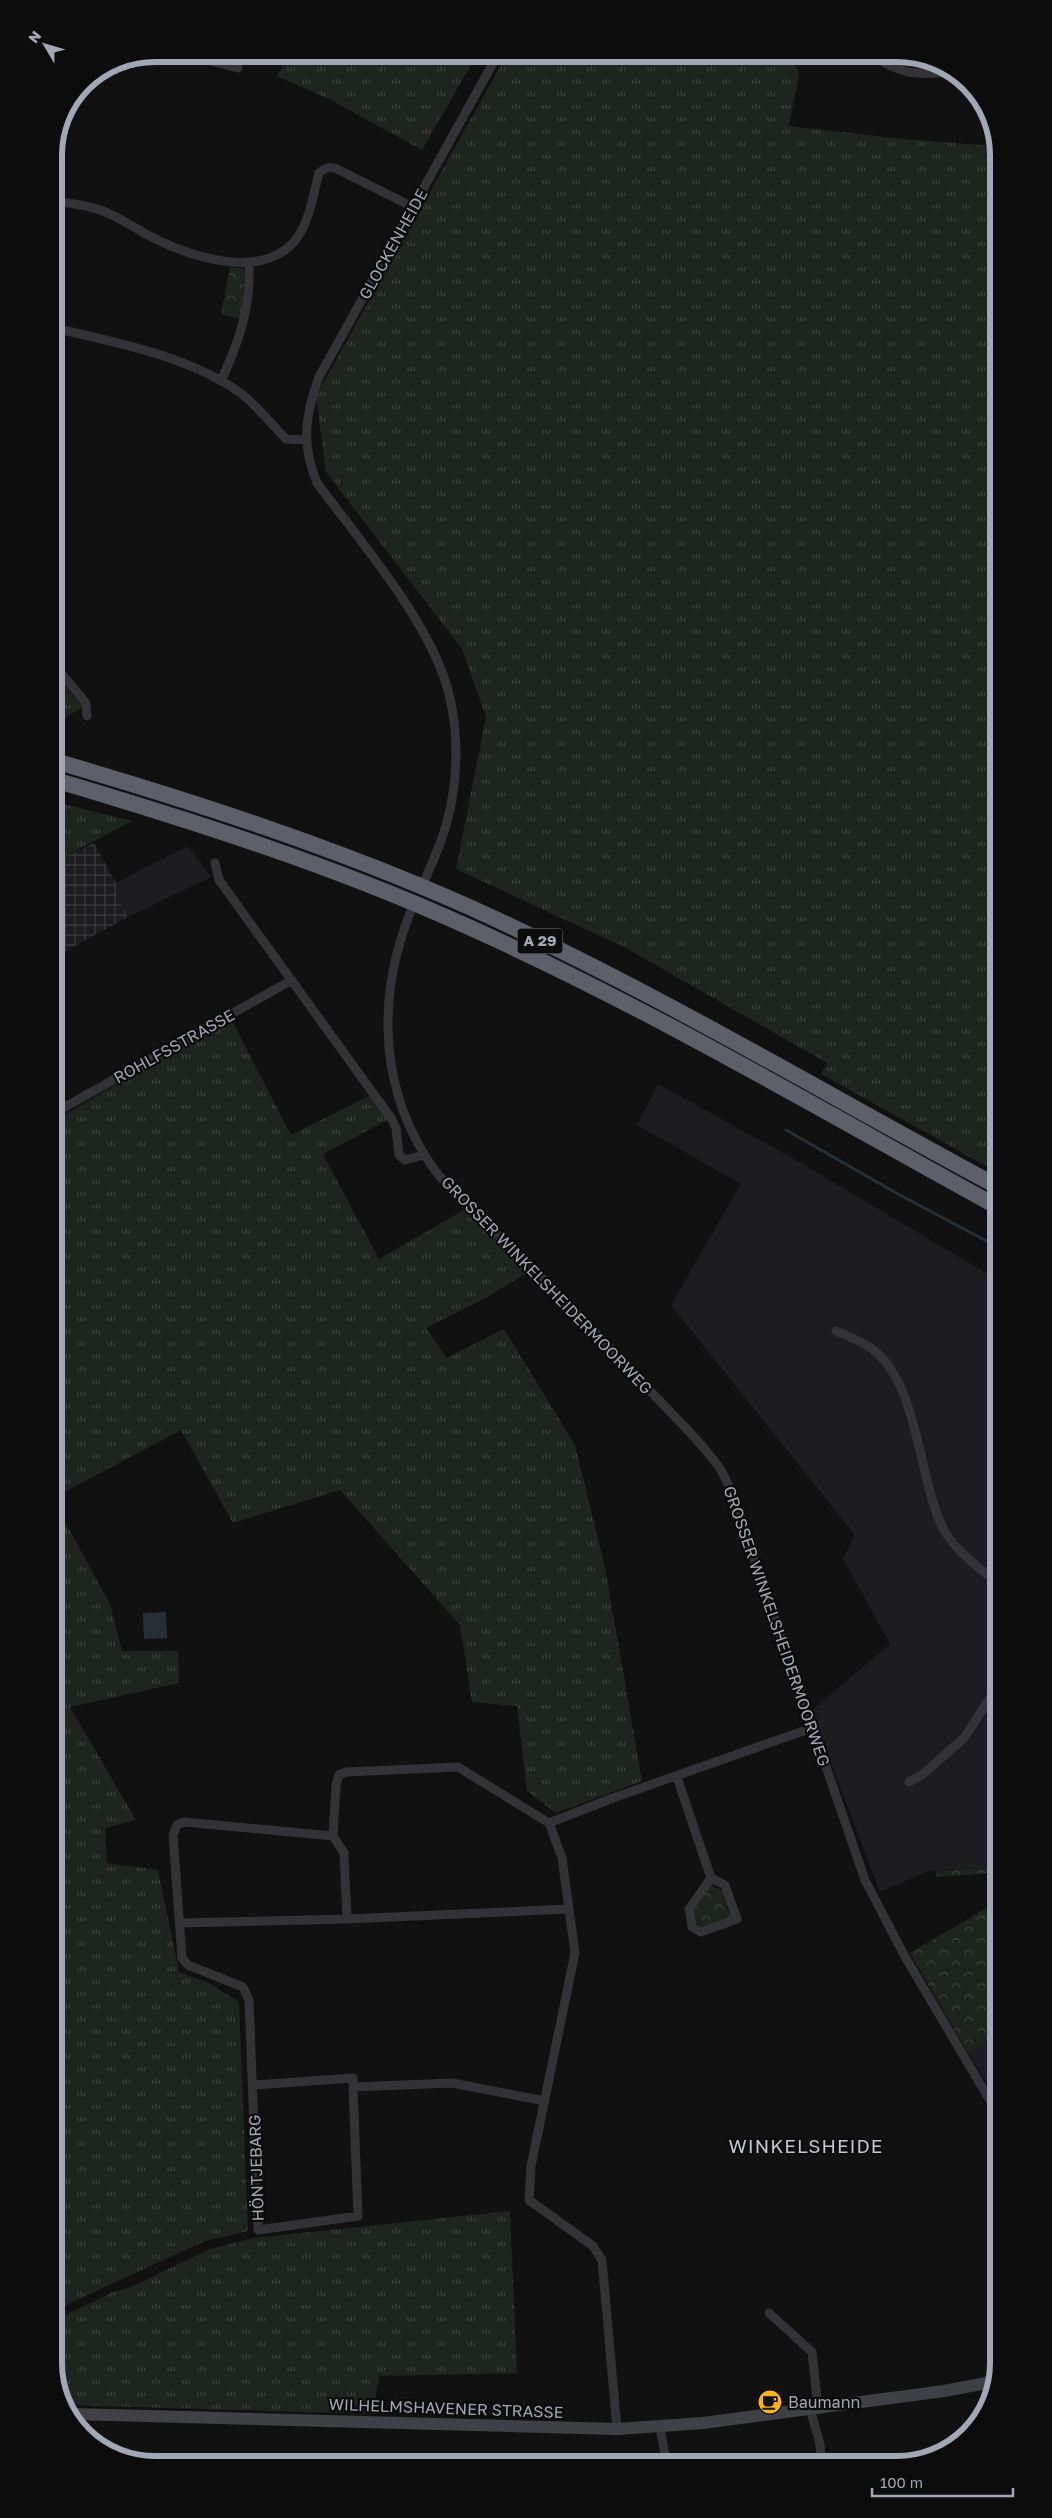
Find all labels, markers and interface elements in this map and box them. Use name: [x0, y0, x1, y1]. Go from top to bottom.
north arrow: [20, 20, 70, 70]
text: N: [24, 27, 44, 46]
street label: GLOCKENHEIDE: [354, 185, 432, 303]
road number: A 29: [518, 928, 562, 954]
street label: ROHLFSSTRASSE: [110, 1004, 238, 1088]
street label: GROSSER WINKELSHEIDERMOORWEG: [437, 1172, 657, 1398]
street label: GROSSER WINKELSHEIDERMOORWEG: [720, 1483, 834, 1769]
street label: HÖNTJEBARG: [244, 2114, 268, 2222]
district label: WINKELSHEIDE: [729, 2134, 883, 2157]
cafe icon: Baumann: [757, 2389, 783, 2415]
place label: Baumann: [788, 2392, 860, 2412]
street label: WILHELMSHAVENER STRASSE: [328, 2394, 564, 2422]
scale bar: [872, 2466, 1013, 2498]
text: 100 m: [880, 2473, 923, 2491]

